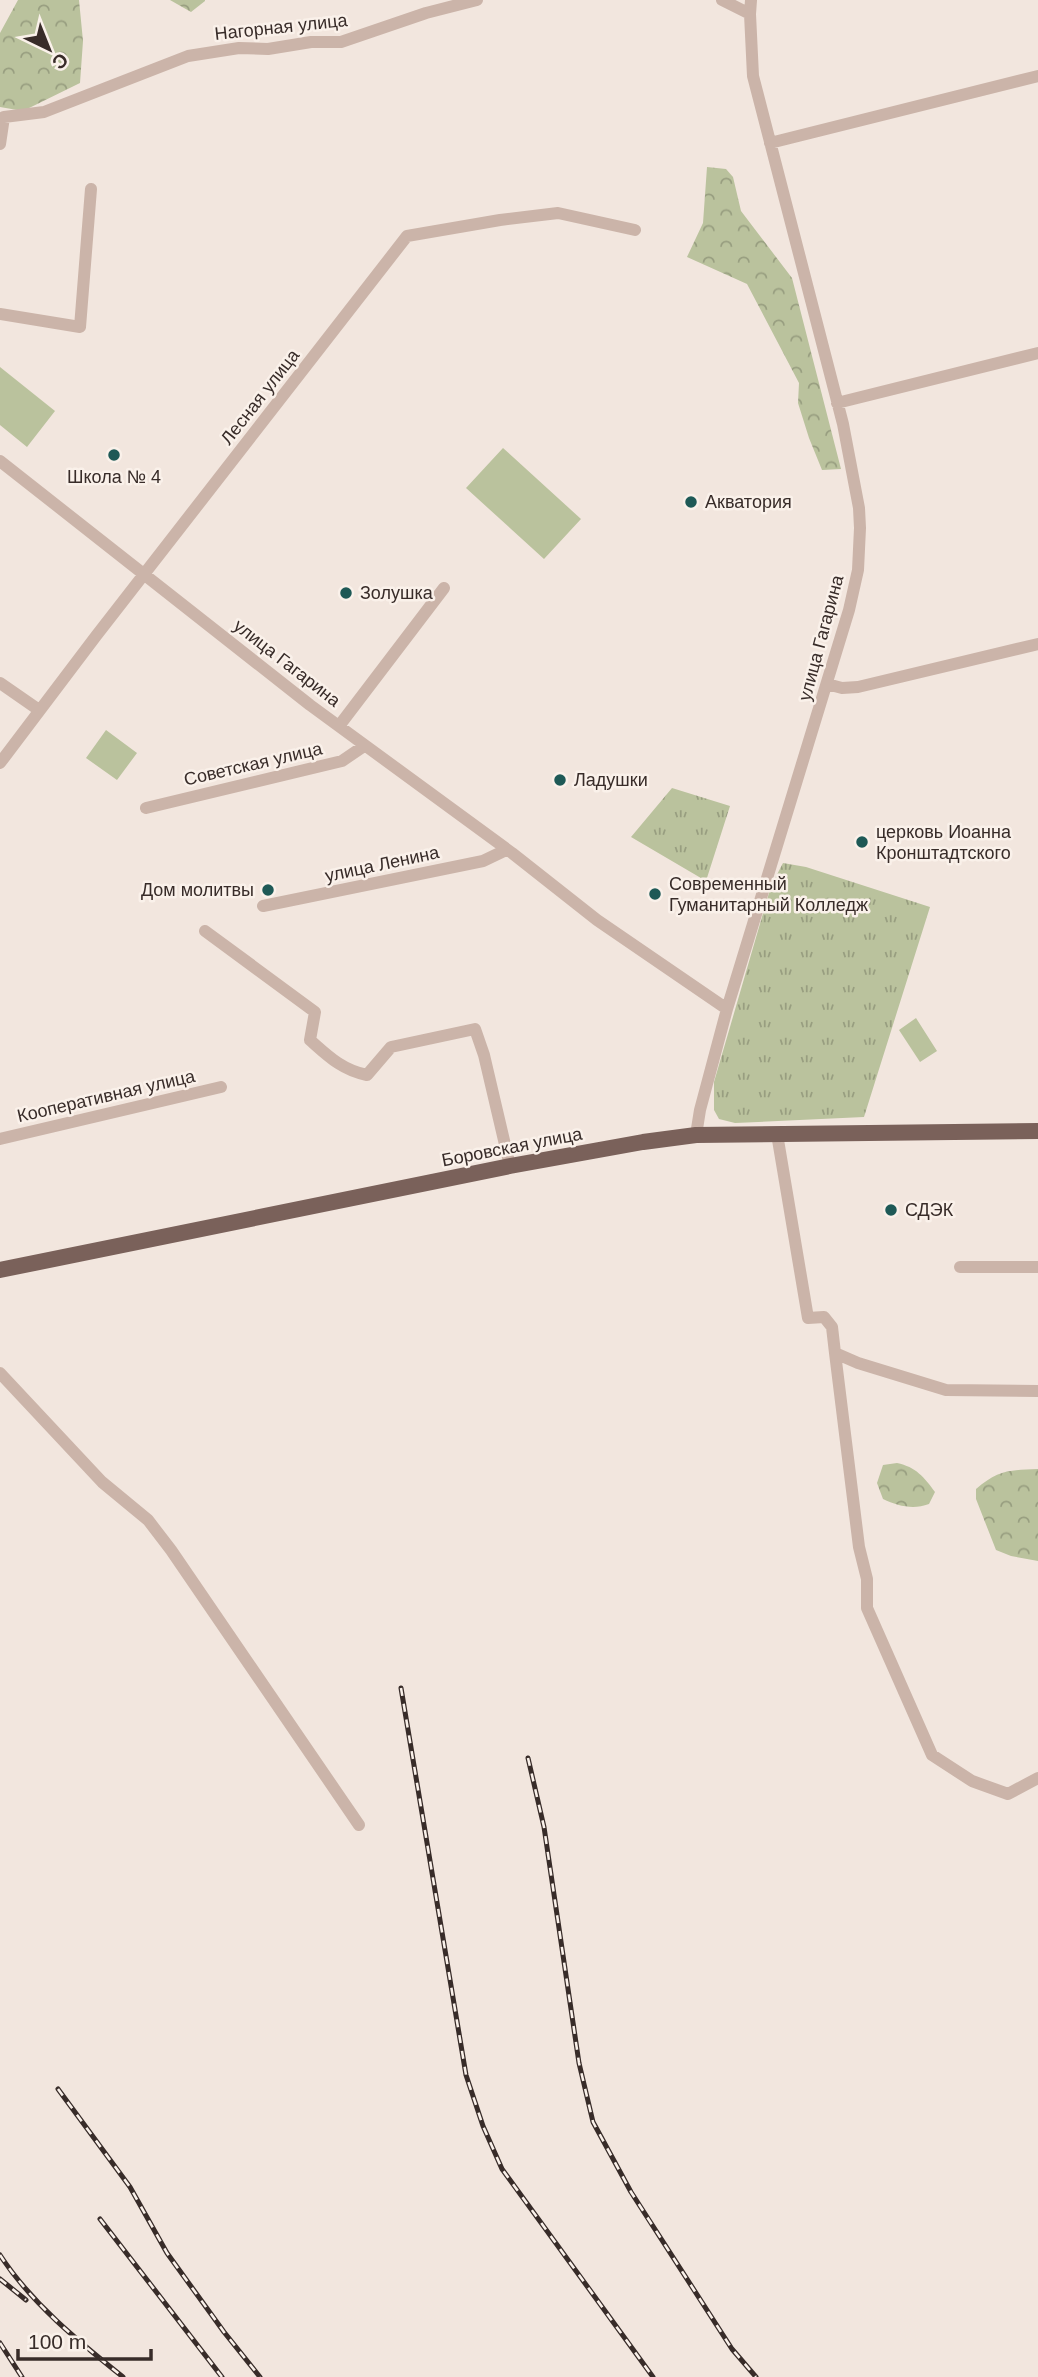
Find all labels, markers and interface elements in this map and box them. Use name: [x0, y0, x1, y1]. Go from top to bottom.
street label: Нагорная улица: [214, 10, 349, 44]
north arrow: [14, 14, 84, 84]
text: С: [48, 49, 72, 74]
street label: Лесная улица: [217, 345, 304, 448]
marker: Школа № 4: [106, 447, 122, 463]
place label: Школа № 4: [67, 467, 161, 487]
place label: Акватория: [705, 492, 792, 512]
marker: Акватория: [683, 494, 699, 510]
street label: улица Гагарина: [795, 572, 848, 703]
place label: Золушка: [360, 583, 434, 603]
marker: Золушка: [338, 585, 354, 601]
street label: улица Гагарина: [230, 615, 345, 711]
street label: Советская улица: [182, 738, 325, 790]
place label: Ладушки: [574, 770, 648, 790]
marker: Ладушки: [552, 772, 568, 788]
place label: церковь Иоанна Кронштадтского: [876, 822, 1012, 863]
marker: церковь Иоанна Кронштадтского: [854, 834, 870, 850]
street label: улица Ленина: [323, 842, 442, 886]
place label: Современный Гуманитарный Колледж: [669, 874, 868, 915]
place label: Дом молитвы: [141, 880, 254, 900]
marker: Дом молитвы: [260, 882, 276, 898]
marker: Современный Гуманитарный Колледж: [647, 886, 663, 902]
street label: Кооперативная улица: [15, 1066, 198, 1126]
street label: Боровская улица: [440, 1123, 585, 1170]
place label: СДЭК: [905, 1200, 954, 1220]
marker: СДЭК: [883, 1202, 899, 1218]
scale bar: [18, 2318, 150, 2362]
text: 100 m: [28, 2330, 86, 2353]

